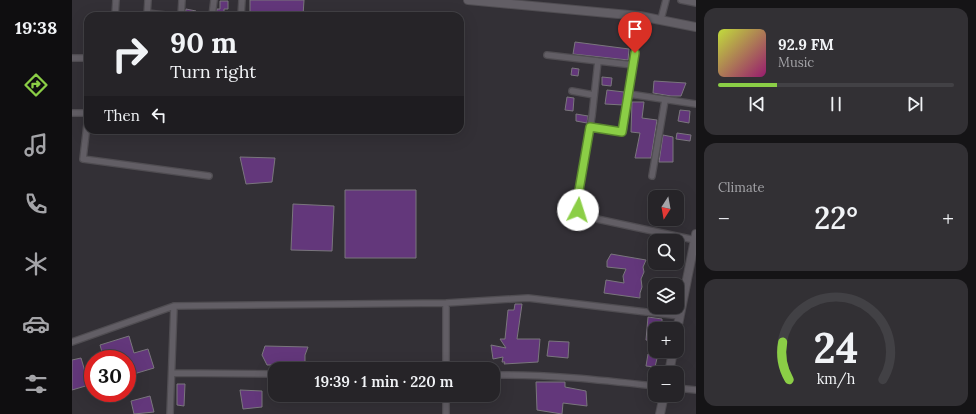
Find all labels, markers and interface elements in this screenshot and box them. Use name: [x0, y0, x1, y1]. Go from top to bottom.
pin: [618, 12, 652, 53]
text: 19:38: [15, 16, 57, 39]
icon: arrive: [624, 18, 646, 40]
text: 90 m: [170, 25, 237, 61]
icon: right: [104, 28, 156, 80]
text: 92.9 FM: [778, 35, 834, 54]
text: Music: [778, 54, 814, 71]
text: Turn right: [170, 60, 256, 83]
icon: directions: [22, 71, 50, 99]
icon: previous: [746, 93, 768, 115]
icon: pause: [825, 93, 847, 115]
icon: next: [904, 93, 926, 115]
icon: left: [148, 104, 170, 126]
text: Then: [104, 106, 140, 125]
icon: music: [22, 131, 50, 159]
text: Climate: [718, 179, 765, 196]
position arrow: [557, 189, 599, 231]
icon: phone: [22, 190, 50, 218]
north arrow: [648, 190, 684, 226]
map controls: [648, 190, 684, 402]
text: 22°: [814, 199, 858, 237]
text: −: [718, 204, 730, 232]
text: +: [942, 204, 954, 232]
button: search: [648, 234, 684, 270]
icon: climate: [22, 250, 50, 278]
button: layers: [648, 278, 684, 314]
icon: car: [22, 310, 50, 338]
text: 24: [814, 321, 858, 374]
button: +: [648, 322, 684, 358]
speed limit sign: 30: [84, 350, 136, 402]
button: −: [648, 366, 684, 402]
icon: filters: [22, 370, 50, 398]
text: km/h: [817, 370, 856, 389]
text: 19:39 · 1 min · 220 m: [315, 372, 453, 391]

